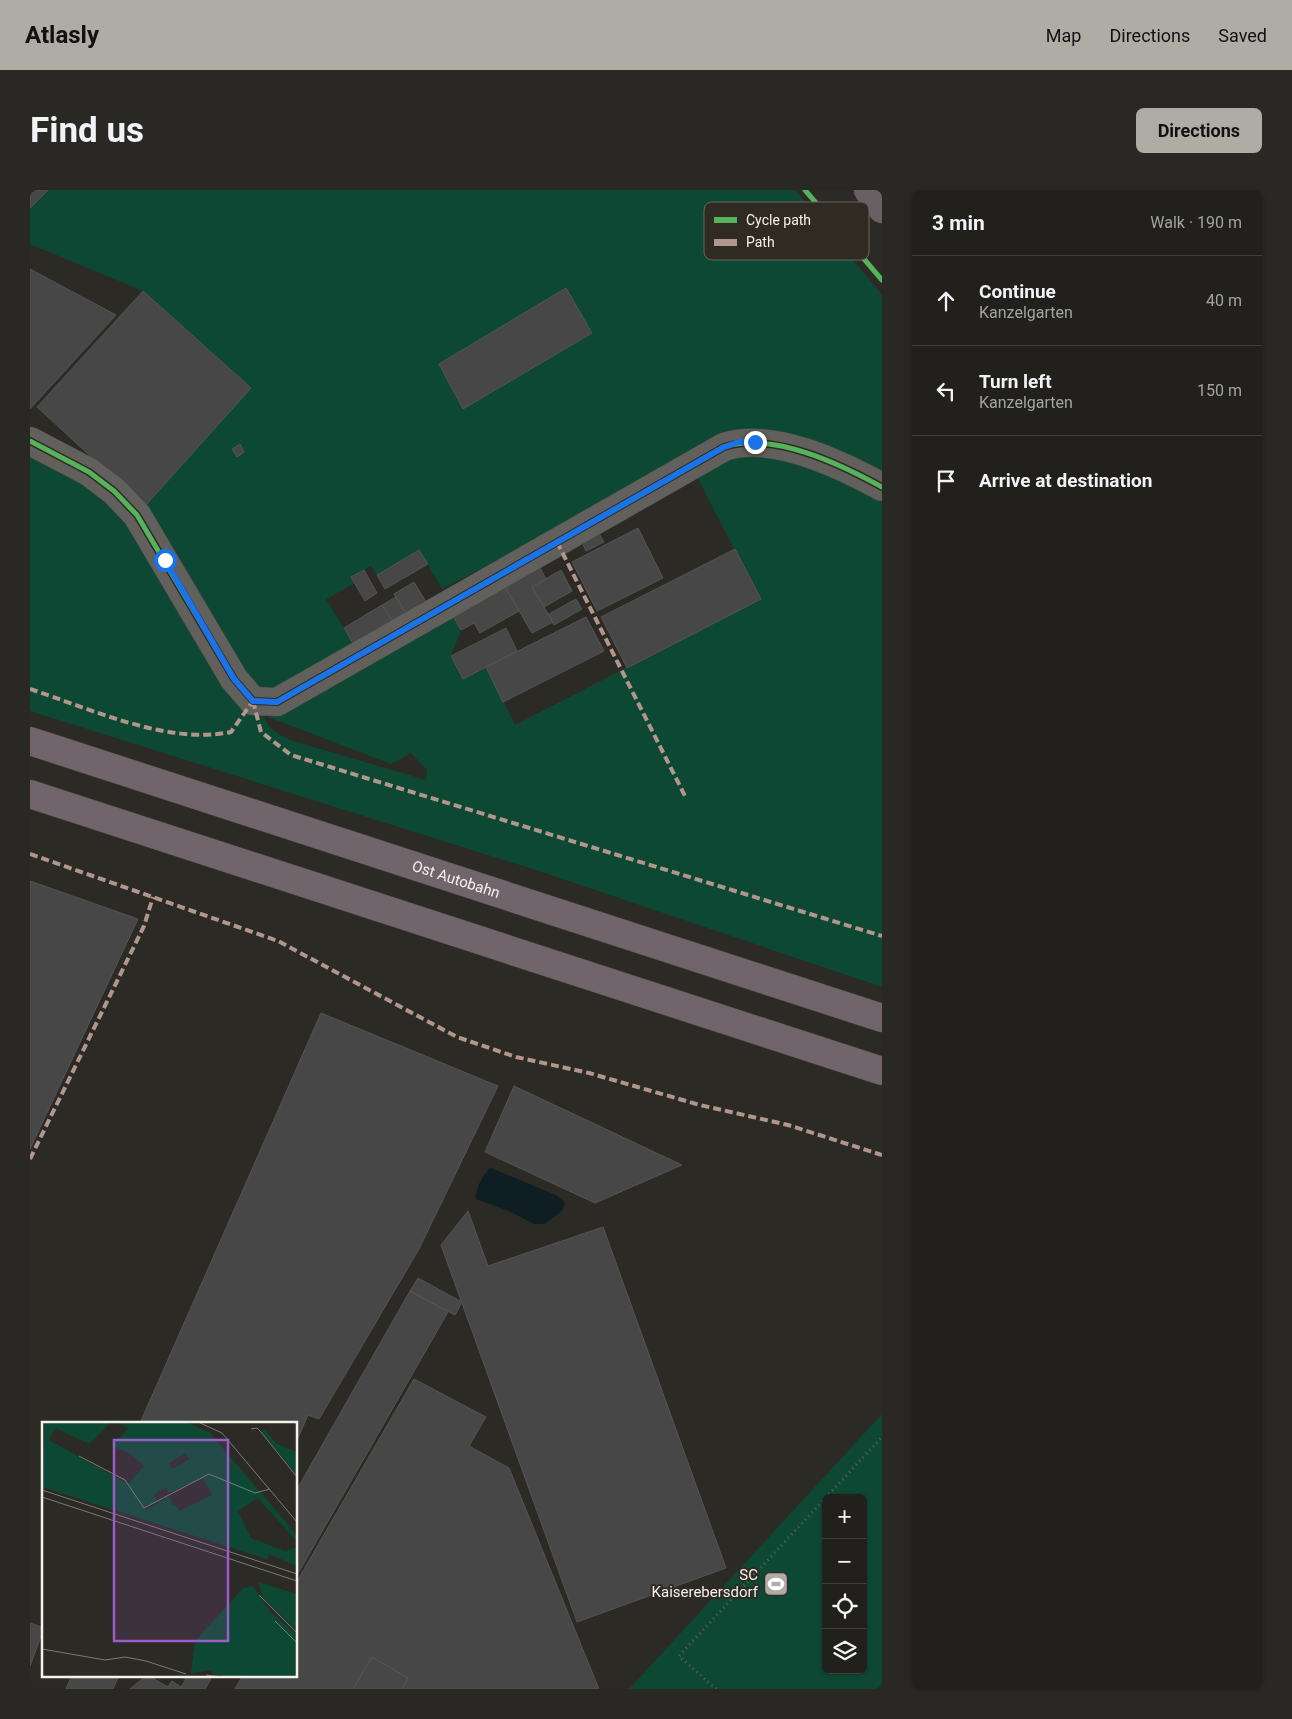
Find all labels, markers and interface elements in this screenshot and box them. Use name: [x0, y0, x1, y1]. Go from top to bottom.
text: Atlasly: [25, 21, 99, 49]
text: Map: [1046, 25, 1081, 46]
text: Directions: [1109, 25, 1190, 46]
text: Saved: [1218, 25, 1267, 46]
button: Directions: [1136, 108, 1262, 153]
text: Find us: [30, 110, 144, 151]
legend: [704, 202, 869, 260]
text: 3 min: [932, 211, 985, 235]
text: Cycle path: [746, 212, 811, 228]
text: Walk · 190 m: [1150, 213, 1242, 232]
text: Path: [746, 234, 775, 250]
text: Continue: [979, 280, 1056, 303]
icon: ahead: [932, 287, 960, 315]
text: 40 m: [1206, 291, 1242, 310]
text: Kanzelgarten: [979, 303, 1073, 322]
text: Turn left: [979, 370, 1052, 393]
icon: left: [932, 377, 960, 405]
text: 150 m: [1197, 381, 1242, 400]
text: Kanzelgarten: [979, 393, 1073, 412]
route end: [744, 431, 767, 454]
icon: arrive: [932, 467, 960, 495]
text: Arrive at destination: [979, 469, 1152, 492]
route start: [154, 549, 177, 572]
street label: Ost Autobahn: [410, 857, 502, 902]
inset map: [42, 1422, 298, 1676]
map controls: [822, 1494, 867, 1674]
button: +: [822, 1494, 867, 1539]
button: −: [822, 1539, 867, 1584]
place label: SC Kaiserebersdorf: [652, 1566, 759, 1601]
sports icon: SC Kaiserebersdorf: [763, 1571, 789, 1597]
button: locate: [822, 1584, 867, 1629]
button: layers: [822, 1629, 867, 1674]

